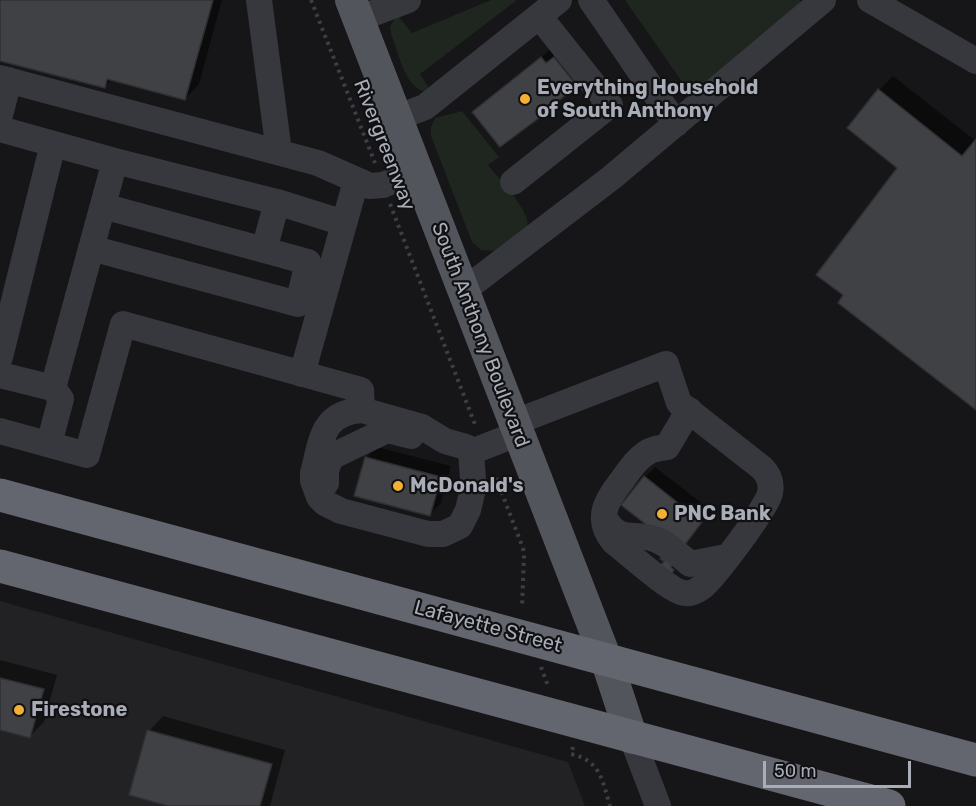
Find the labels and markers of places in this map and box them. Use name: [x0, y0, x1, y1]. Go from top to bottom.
place label: Everything Household of South Anthony: [537, 76, 758, 123]
marker: Everything Household of South Anthony: [518, 92, 532, 106]
place label: McDonald's: [410, 474, 523, 498]
marker: McDonald's: [391, 479, 405, 493]
place label: PNC Bank: [674, 502, 771, 526]
marker: PNC Bank: [655, 507, 669, 521]
place label: Firestone: [31, 698, 127, 722]
marker: Firestone: [12, 703, 26, 717]

